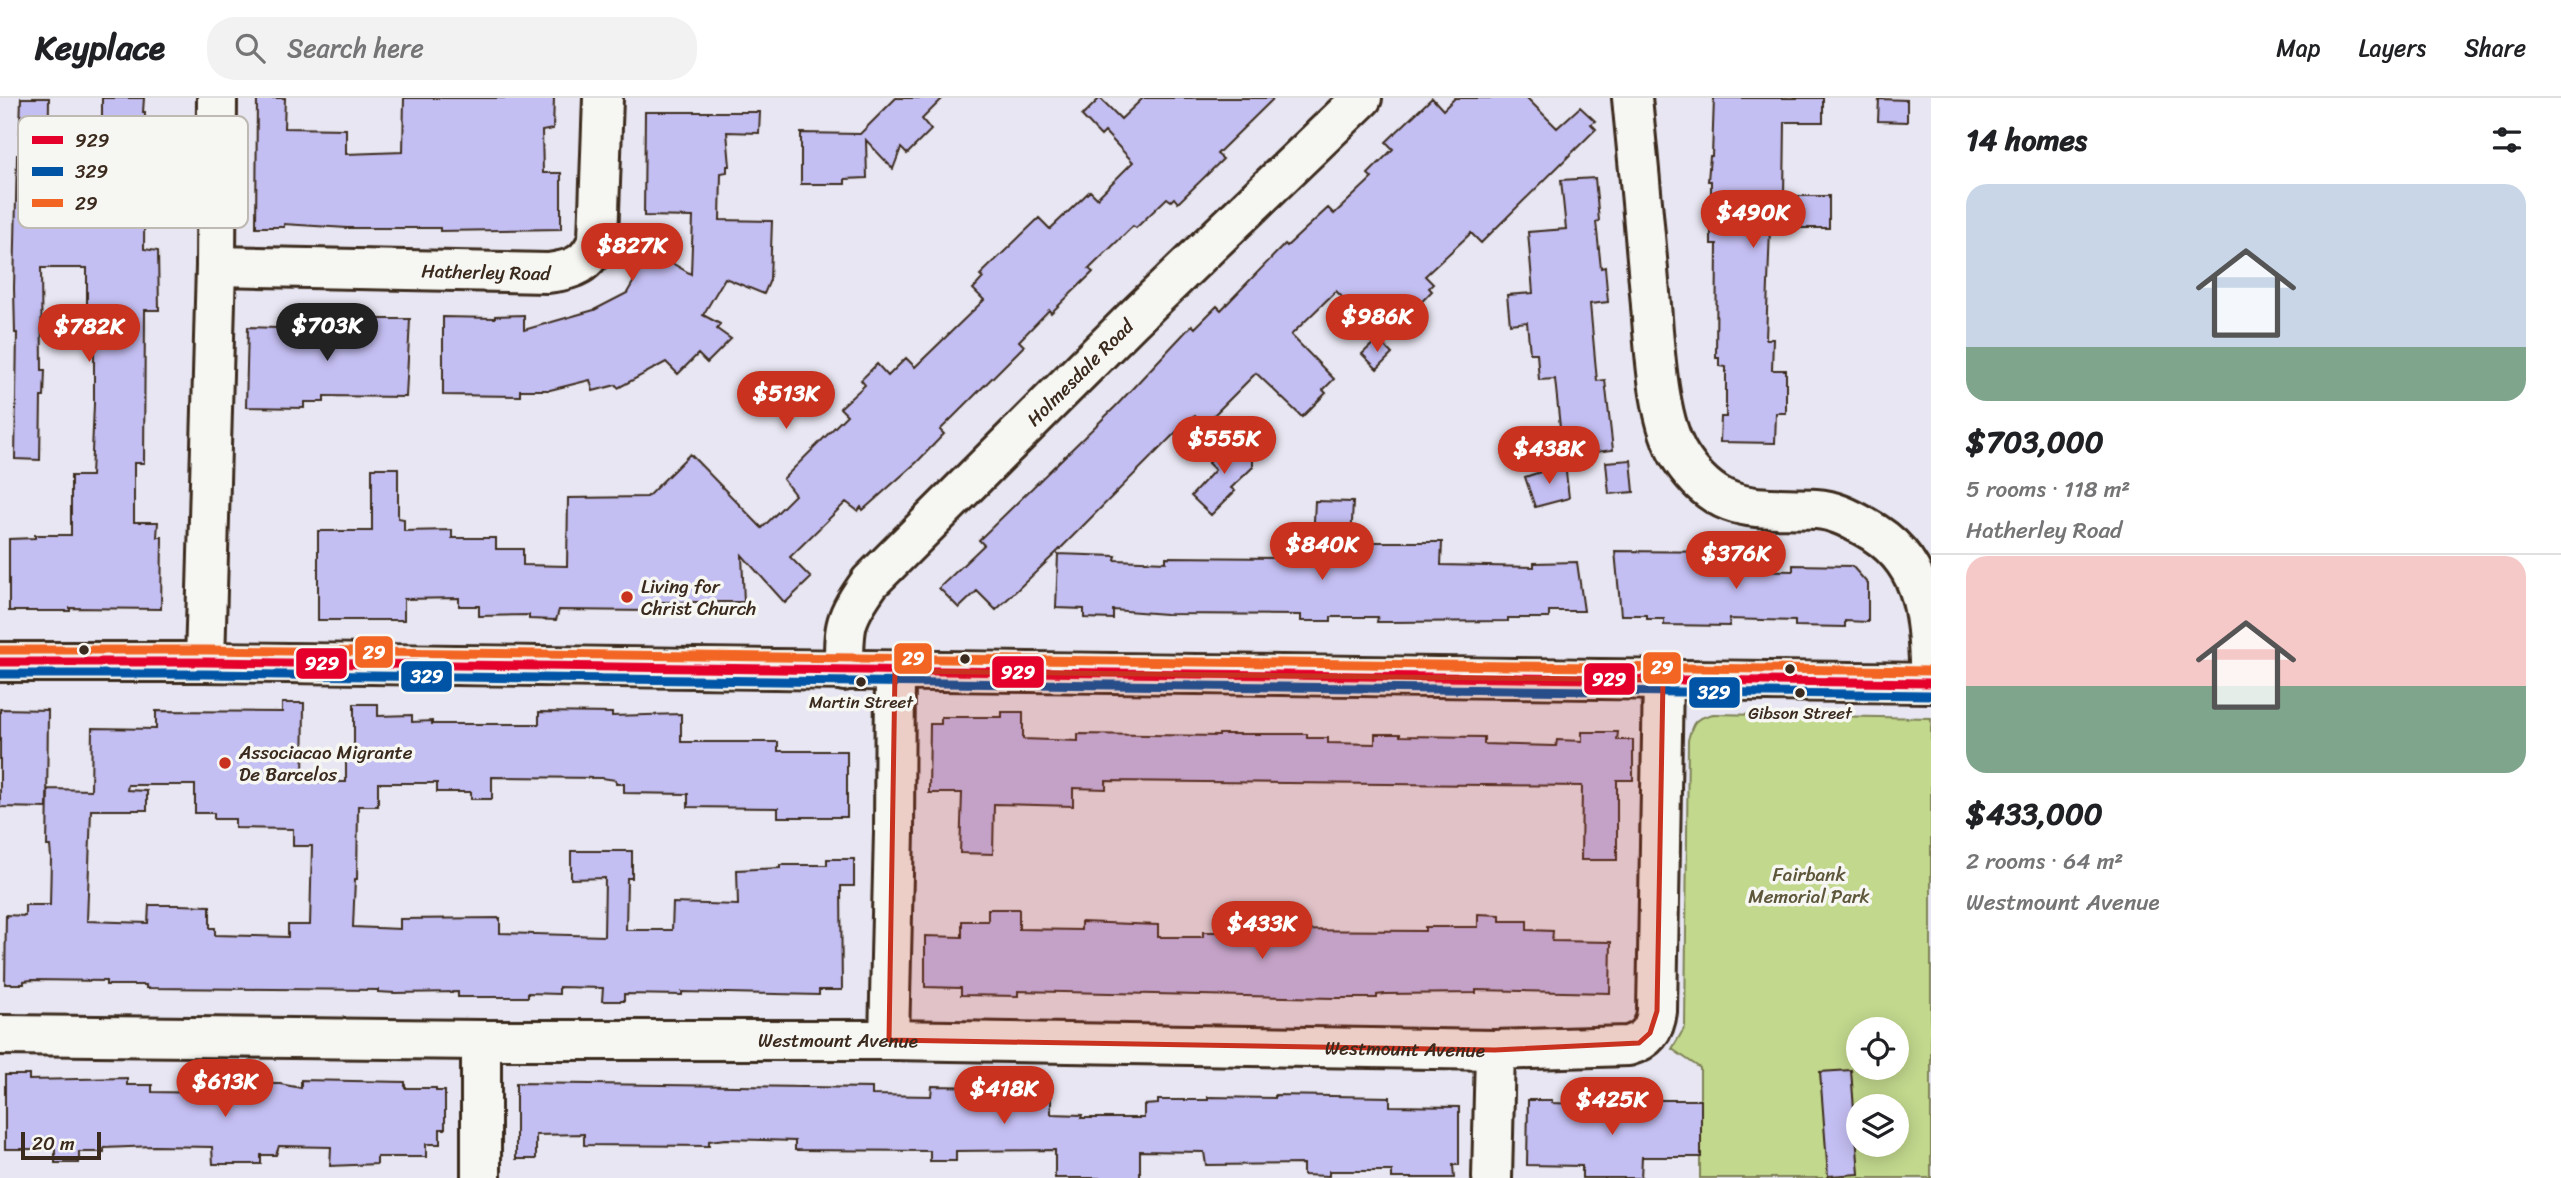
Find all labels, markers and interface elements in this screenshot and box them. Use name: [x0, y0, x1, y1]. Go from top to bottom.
search box: [207, 17, 697, 80]
text: Keyplace: [35, 19, 165, 77]
text: Search here: [287, 25, 424, 71]
text: Map: [2276, 27, 2321, 69]
text: Layers: [2359, 27, 2426, 69]
text: Share: [2464, 27, 2526, 69]
icon: search: [231, 29, 269, 67]
text: 14 homes: [1966, 113, 2087, 167]
legend: [18, 116, 248, 228]
icon: filters: [2488, 121, 2526, 159]
text: 929: [75, 124, 109, 157]
text: 329: [75, 155, 108, 188]
text: 29: [75, 187, 98, 220]
pin: $490K: [1704, 190, 1802, 250]
text: $490K: [1717, 192, 1789, 233]
pin: $827K: [583, 223, 681, 283]
text: $827K: [597, 225, 667, 266]
icon: home: [2183, 230, 2309, 356]
street label: Hatherley Road: [421, 254, 553, 290]
pin: $986K: [1328, 294, 1426, 354]
text: $986K: [1342, 296, 1412, 337]
pin: $703K: [278, 303, 376, 363]
pin: $782K: [40, 304, 138, 364]
text: $703K: [292, 305, 362, 346]
text: $782K: [54, 306, 124, 347]
street label: Holmesdale Road: [1018, 309, 1143, 434]
pin: $513K: [737, 372, 835, 431]
text: $513K: [753, 373, 819, 414]
text: $703,000: [1966, 415, 2104, 469]
pin: $555K: [1175, 416, 1273, 476]
text: $555K: [1188, 418, 1260, 459]
pin: $438K: [1500, 426, 1598, 486]
text: $438K: [1514, 428, 1584, 469]
text: 5 rooms · 118 m²: [1966, 469, 2130, 510]
text: Hatherley Road: [1966, 510, 2122, 551]
pin: $840K: [1273, 522, 1371, 582]
text: $840K: [1286, 524, 1358, 565]
pin: $376K: [1687, 532, 1785, 591]
text: $376K: [1702, 533, 1770, 574]
place label: Living for Christ Church: [641, 570, 756, 625]
marker: Living for Christ Church: [619, 589, 635, 605]
icon: home: [2183, 602, 2309, 728]
line badge: 29: [354, 635, 394, 669]
text: 29: [362, 636, 386, 669]
line badge: 29: [893, 642, 933, 675]
text: 29: [901, 642, 925, 675]
unlabelled marker: [77, 643, 91, 657]
line badge: 929: [295, 647, 348, 680]
text: 929: [305, 647, 339, 680]
line badge: 29: [1642, 651, 1682, 685]
text: 29: [1650, 651, 1674, 684]
unlabelled marker: [958, 652, 972, 666]
line badge: 929: [991, 655, 1045, 689]
text: 929: [1001, 656, 1035, 689]
line badge: 329: [400, 660, 453, 693]
text: 329: [409, 660, 444, 693]
line badge: 929: [1583, 662, 1636, 696]
unlabelled marker: [1783, 662, 1797, 676]
text: 929: [1592, 663, 1626, 696]
marker: Martin Street: [854, 675, 868, 689]
line badge: 329: [1688, 676, 1741, 709]
text: 329: [1696, 676, 1731, 709]
marker: Gibson Street: [1793, 686, 1807, 700]
place label: Martin Street: [809, 687, 914, 717]
place label: Gibson Street: [1748, 698, 1853, 728]
place label: Associacao Migrante De Barcelos: [238, 736, 413, 791]
marker: Associacao Migrante De Barcelos: [217, 755, 233, 771]
text: $433,000: [1966, 787, 2103, 841]
text: 2 rooms · 64 m²: [1966, 841, 2123, 882]
park label: Fairbank Memorial Park: [1748, 858, 1870, 913]
text: Westmount Avenue: [1966, 882, 2160, 923]
pin: $433K: [1213, 902, 1311, 961]
text: $433K: [1227, 903, 1297, 944]
map controls: [1846, 1017, 1909, 1157]
button: locate: [1846, 1017, 1909, 1080]
street label: Westmount Avenue: [758, 1023, 918, 1057]
street label: Westmount Avenue: [1325, 1031, 1485, 1066]
pin: $613K: [176, 1060, 274, 1119]
text: $613K: [192, 1061, 258, 1102]
pin: $418K: [955, 1066, 1053, 1126]
text: $418K: [970, 1068, 1038, 1109]
pin: $425K: [1563, 1077, 1661, 1137]
text: $425K: [1576, 1079, 1648, 1120]
button: layers: [1846, 1094, 1909, 1157]
text: 20 m: [32, 1127, 75, 1160]
scale bar: [21, 1129, 102, 1161]

